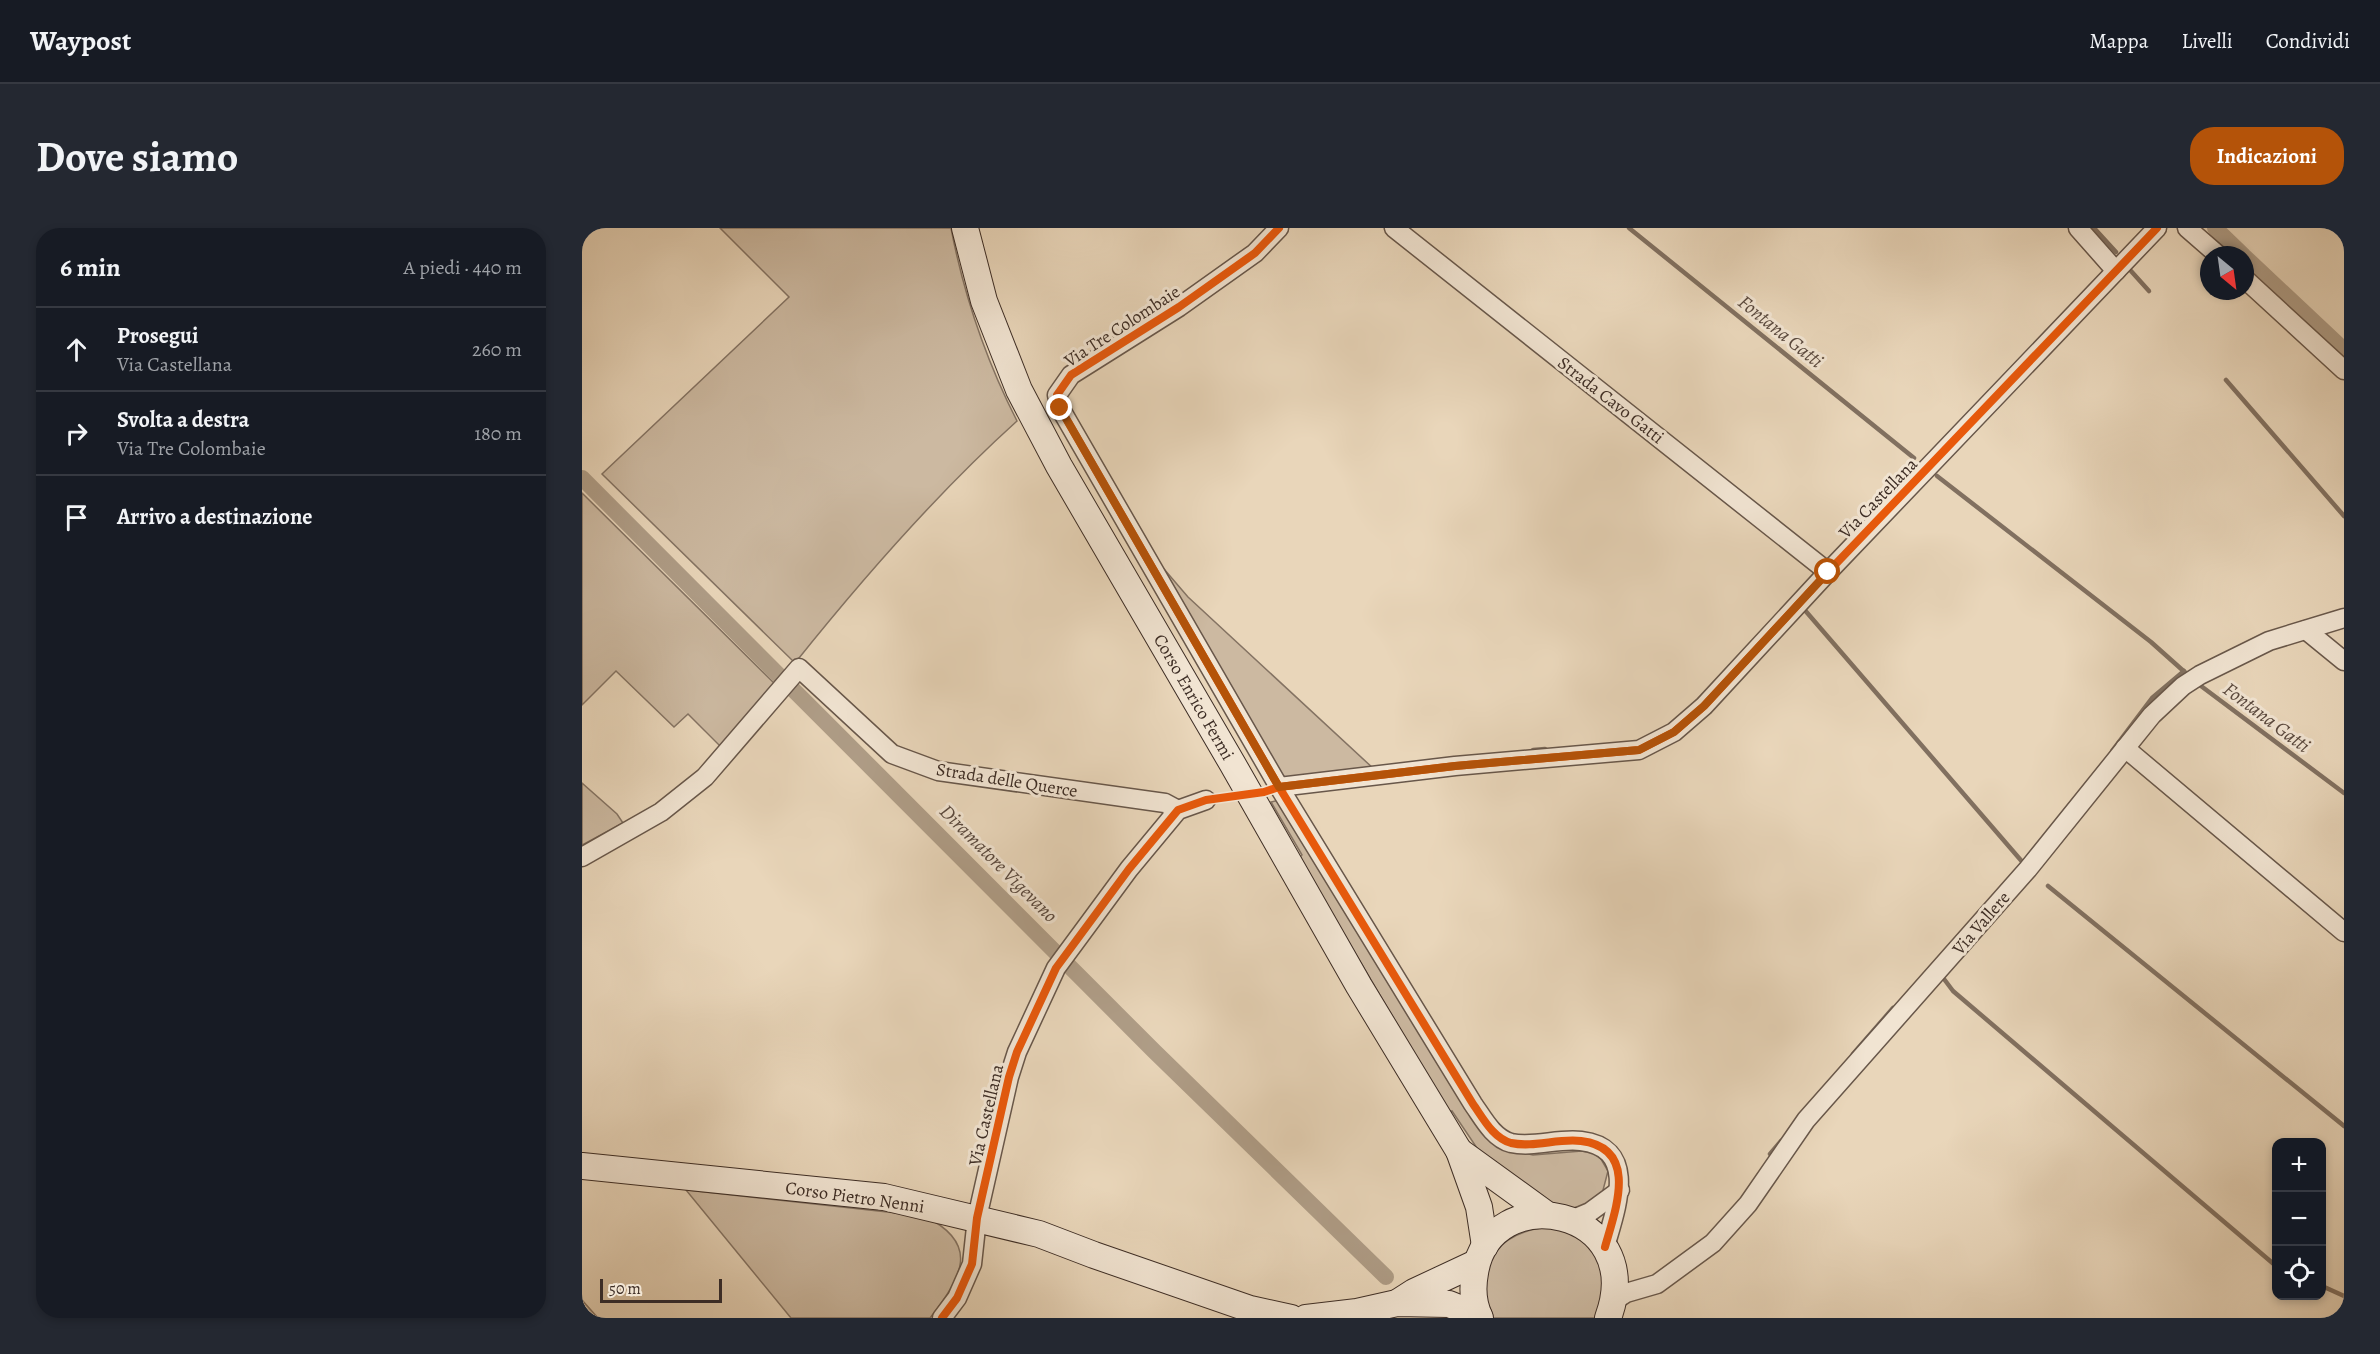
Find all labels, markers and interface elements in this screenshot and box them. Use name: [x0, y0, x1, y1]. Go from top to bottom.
text: Waypost: [30, 22, 131, 60]
text: Mappa: [2089, 27, 2148, 55]
text: Livelli: [2181, 27, 2233, 55]
text: Condividi: [2266, 27, 2350, 55]
button: Indicazioni: [2190, 127, 2344, 185]
text: Dove siamo: [36, 128, 238, 185]
north arrow: [2200, 246, 2254, 300]
text: 6 min: [60, 250, 121, 285]
text: A piedi · 440 m: [404, 254, 522, 281]
street label: Via Tre Colombaie: [1059, 280, 1185, 373]
water label: Fontana Gatti: [1732, 289, 1829, 374]
text: Prosegui: [117, 321, 198, 351]
icon: ahead: [60, 333, 93, 366]
text: 260 m: [472, 336, 522, 363]
text: Via Castellana: [117, 351, 232, 378]
street label: Strada Cavo Gatti: [1553, 351, 1669, 449]
route end: [1046, 394, 1072, 420]
text: Svolta a destra: [117, 405, 249, 435]
icon: right: [60, 417, 93, 450]
text: 180 m: [474, 420, 522, 447]
text: Via Tre Colombaie: [117, 435, 266, 462]
street label: Via Castellana: [1833, 452, 1923, 544]
icon: arrive: [60, 501, 93, 534]
text: Arrivo a destinazione: [117, 502, 312, 532]
route start: [1814, 558, 1840, 584]
street label: Corso Enrico Fermi: [1148, 630, 1240, 764]
water label: Fontana Gatti: [2218, 676, 2316, 759]
street label: Strada delle Querce: [935, 757, 1079, 803]
water label: Diramatore Vigevano: [934, 798, 1064, 928]
street label: Via Vallere: [1946, 886, 2015, 961]
street label: Via Castellana: [962, 1061, 1009, 1169]
map controls: [2272, 1138, 2326, 1300]
button: +: [2272, 1138, 2326, 1192]
street label: Corso Pietro Nenni: [784, 1175, 926, 1219]
button: −: [2272, 1192, 2326, 1246]
button: locate: [2272, 1246, 2326, 1300]
scale bar: [600, 1276, 722, 1304]
text: 50 m: [609, 1278, 641, 1300]

